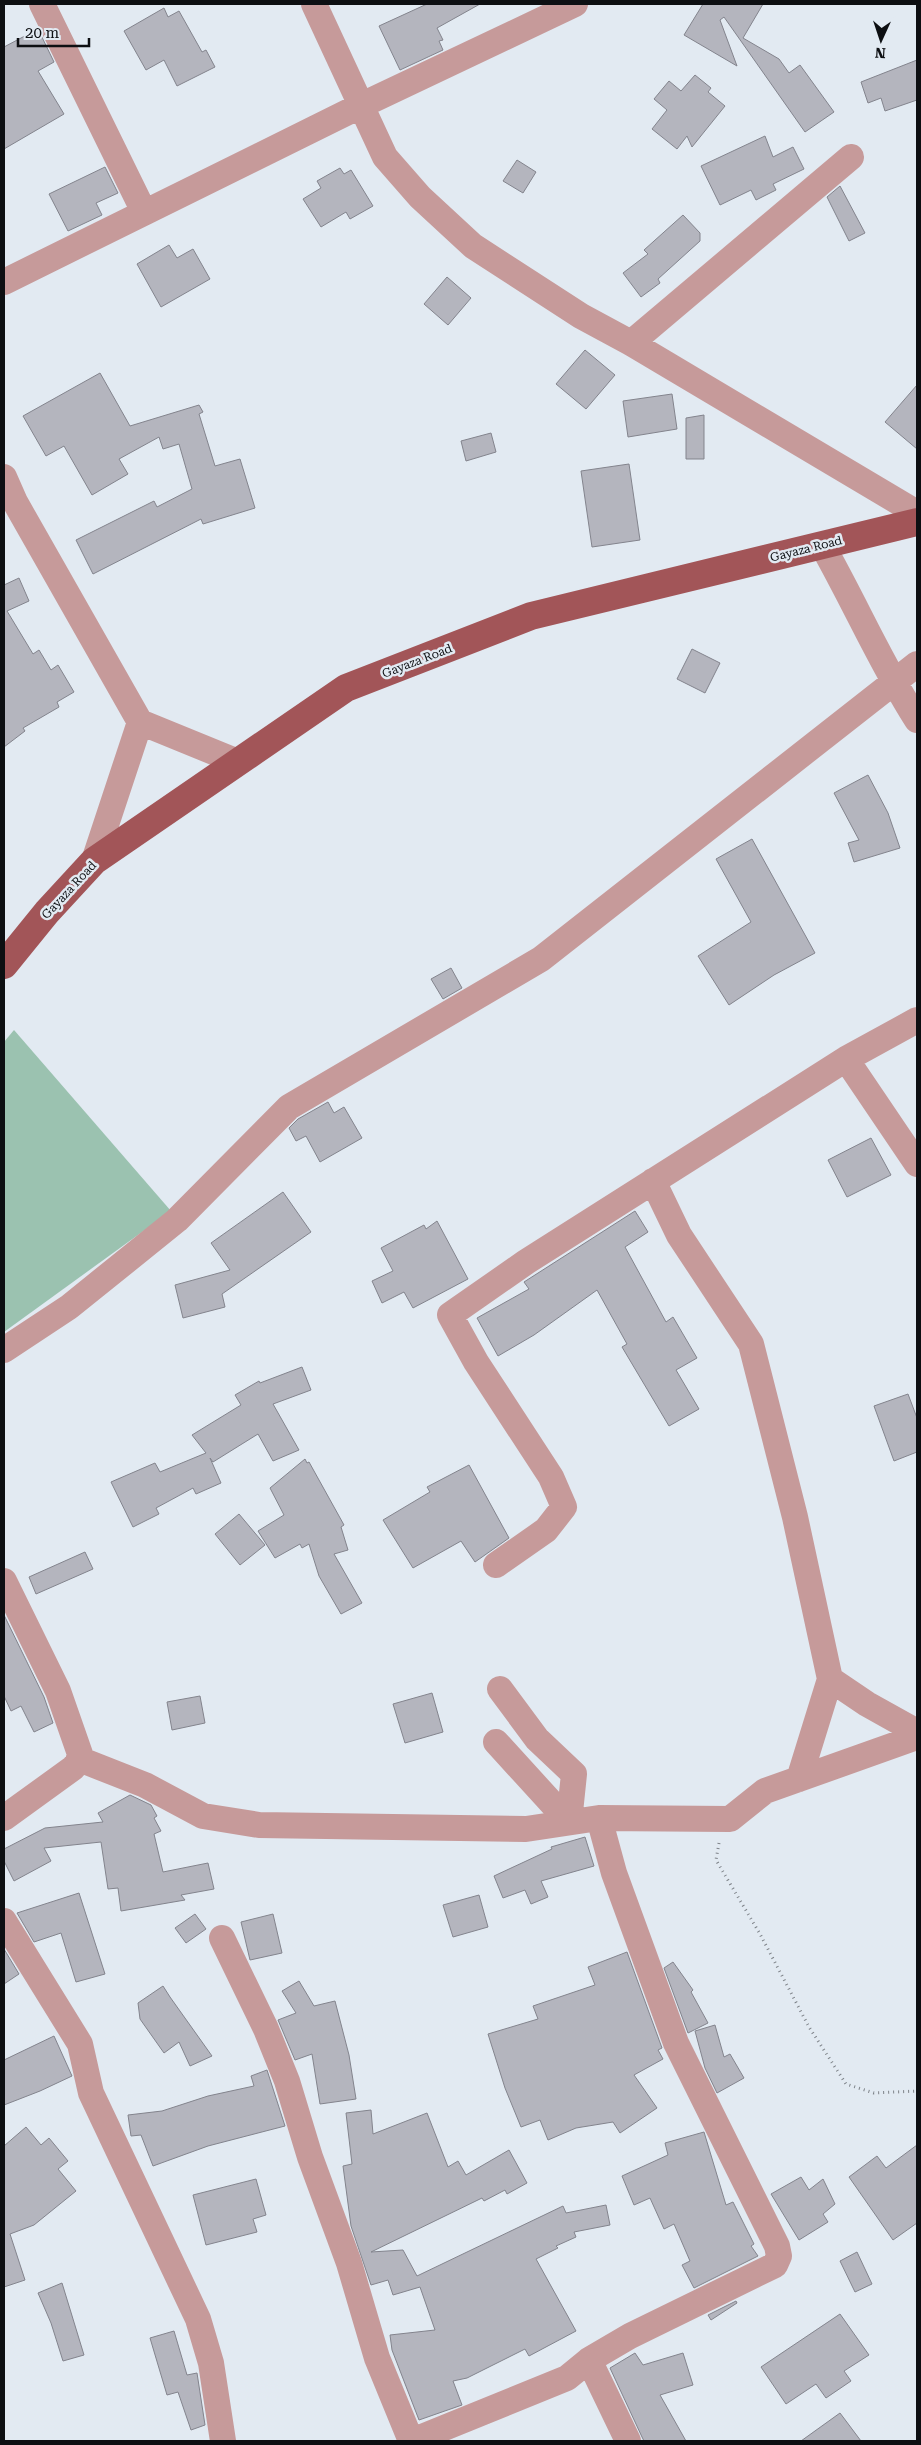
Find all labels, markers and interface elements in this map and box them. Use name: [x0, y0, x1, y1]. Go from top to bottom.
scale bar: [18, 15, 89, 47]
north arrow: [856, 15, 906, 65]
text: 20 m: [25, 24, 60, 42]
text: N: [874, 45, 886, 61]
street label: Gayaza Road: [769, 533, 844, 565]
street label: Gayaza Road: [380, 641, 454, 681]
street label: Gayaza Road: [39, 858, 99, 922]

